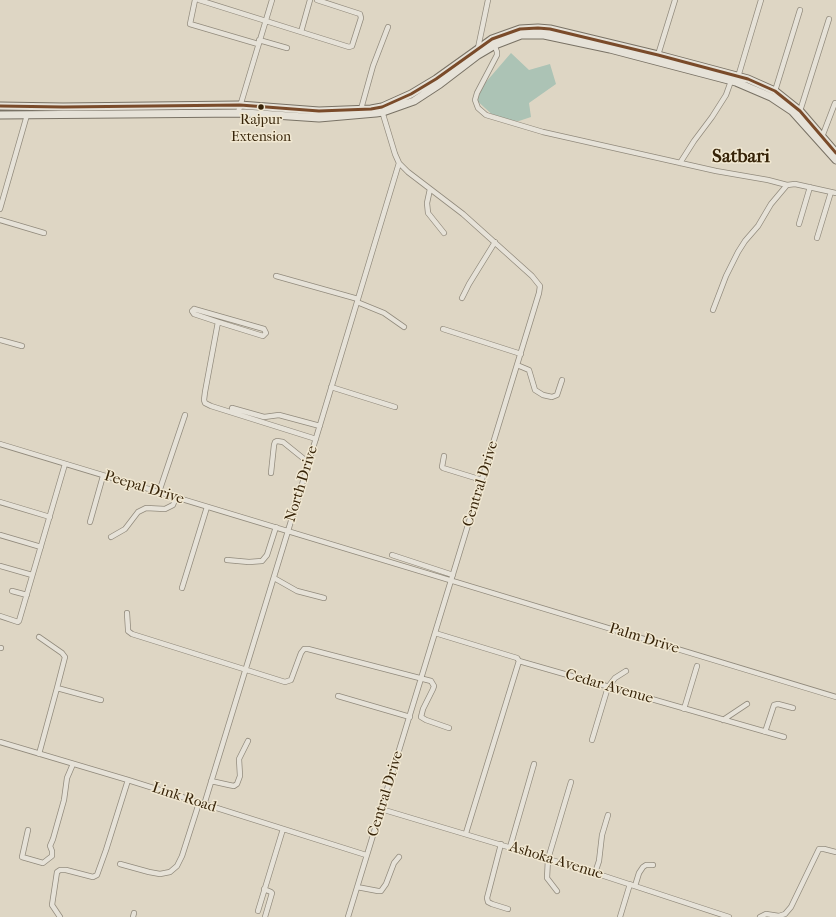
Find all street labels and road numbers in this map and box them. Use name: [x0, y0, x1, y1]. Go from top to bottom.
street label: Central Drive: [459, 439, 503, 529]
street label: North Drive: [282, 444, 322, 524]
street label: Peepal Drive: [102, 467, 186, 509]
street label: Palm Drive: [607, 620, 681, 658]
street label: Cedar Avenue: [563, 666, 655, 708]
street label: Central Drive: [364, 749, 408, 839]
street label: Link Road: [150, 779, 218, 817]
street label: Ashoka Avenue: [507, 838, 605, 884]

